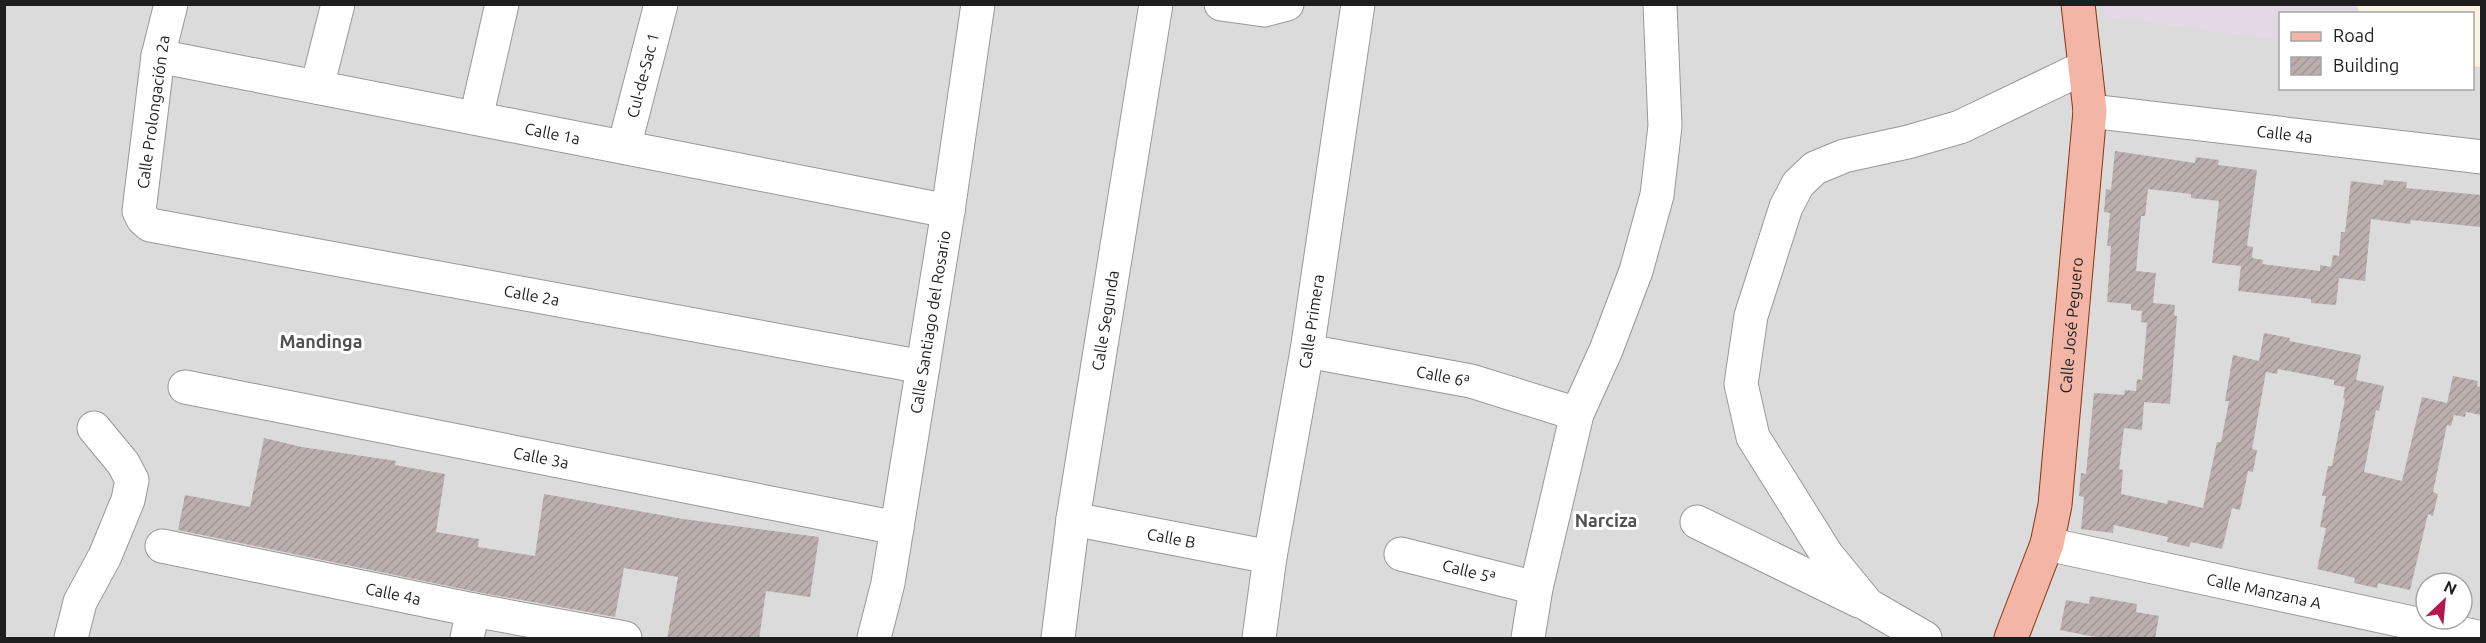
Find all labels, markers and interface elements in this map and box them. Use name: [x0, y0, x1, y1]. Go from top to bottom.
legend: [2279, 12, 2474, 90]
text: Road: [2333, 25, 2375, 45]
street label: Cul-de-Sac 1: [623, 31, 662, 120]
street label: Calle Prolongación 2a: [133, 34, 173, 190]
text: Building: [2333, 55, 2399, 75]
street label: Calle 1a: [523, 119, 582, 148]
street label: Calle 4a: [2256, 122, 2314, 146]
street label: Calle Santiago del Rosario: [906, 229, 954, 415]
street label: Calle José Peguero: [2056, 256, 2086, 394]
street label: Calle Segunda: [1088, 269, 1122, 372]
street label: Calle Primera: [1295, 273, 1327, 370]
street label: Calle 2a: [502, 281, 561, 309]
district label: Mandinga: [279, 331, 363, 351]
street label: Calle 6ª: [1415, 362, 1471, 390]
street label: Calle 3a: [512, 443, 570, 472]
district label: Narciza: [1575, 510, 1637, 530]
street label: Calle B: [1145, 524, 1197, 551]
street label: Calle 5ª: [1441, 556, 1497, 586]
street label: Calle Manzana A: [2205, 570, 2324, 612]
north arrow: [2414, 571, 2474, 631]
text: N: [2441, 577, 2460, 598]
street label: Calle 4a: [364, 579, 423, 608]

